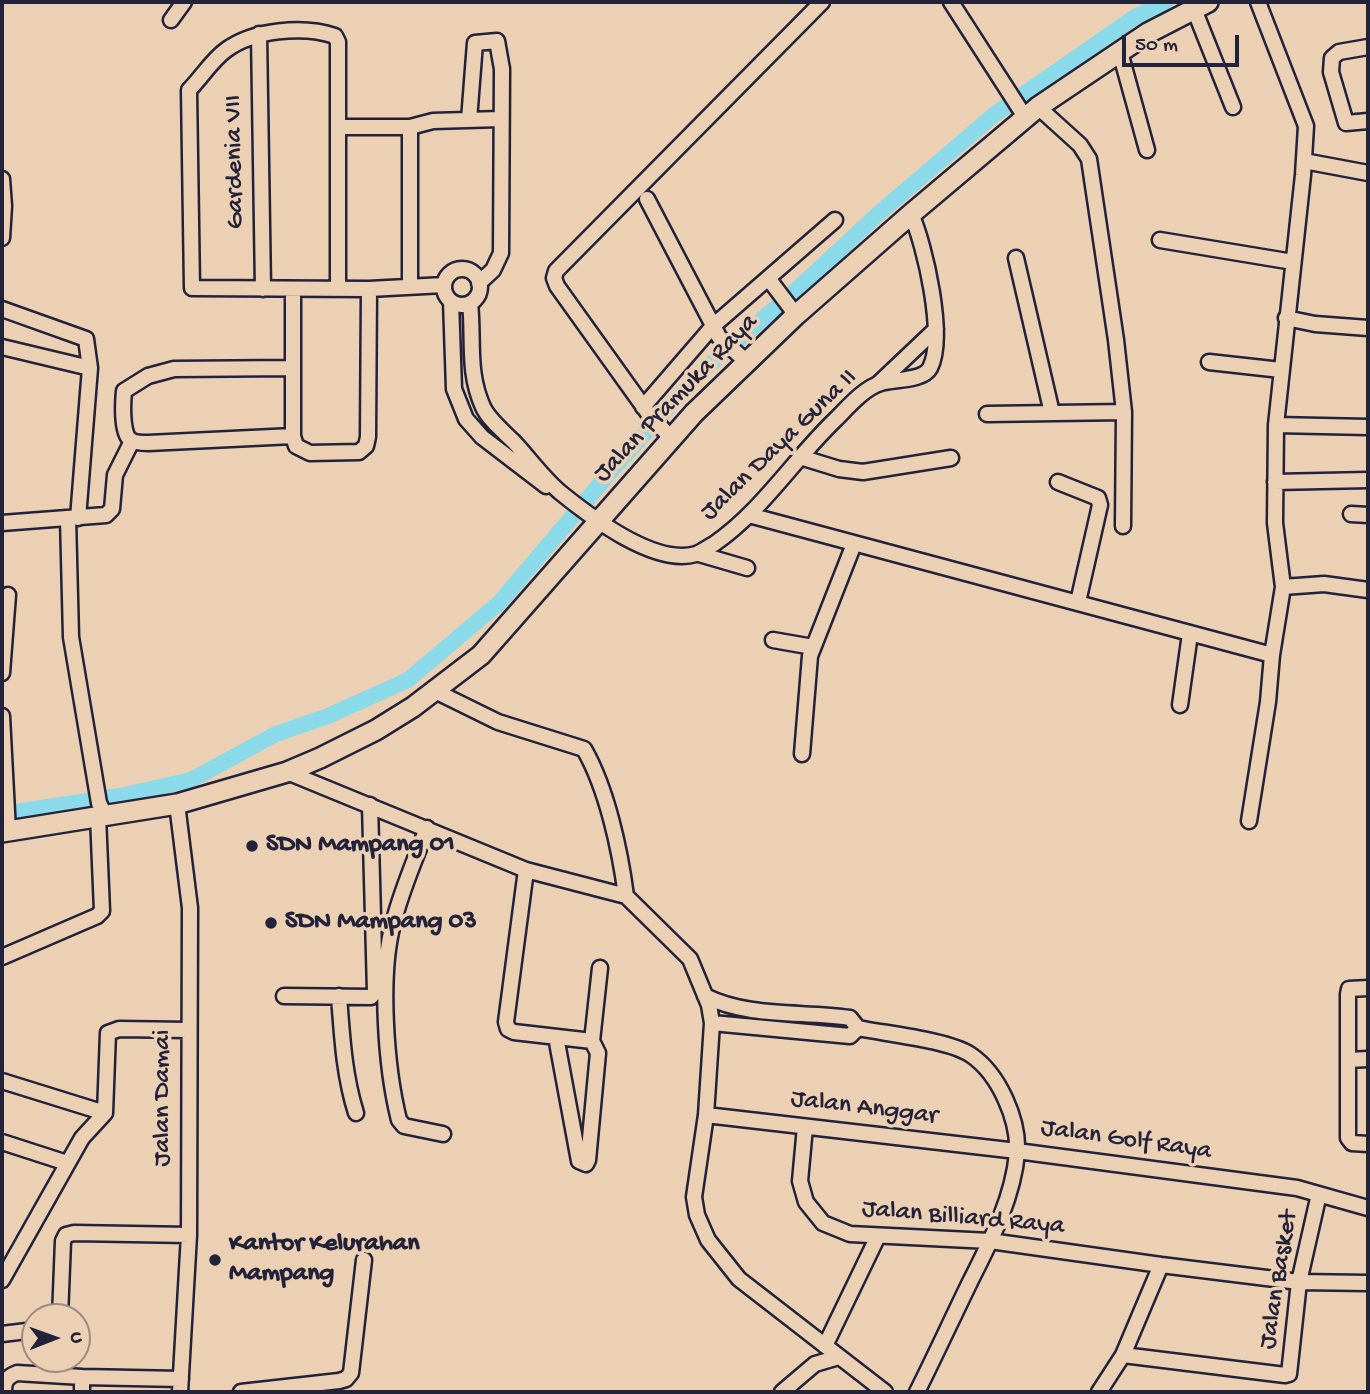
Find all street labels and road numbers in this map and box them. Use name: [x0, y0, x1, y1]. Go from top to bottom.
street label: Gardenia VII: [219, 95, 253, 229]
street label: Jalan Pramuka Raya: [588, 308, 766, 490]
street label: Jalan Daya Guna II: [695, 363, 865, 529]
street label: Jalan Damai: [148, 1030, 180, 1166]
street label: Jalan Anggar: [789, 1085, 939, 1133]
street label: Jalan Golf Raya: [1039, 1114, 1213, 1168]
street label: Jalan Billiard Raya: [860, 1195, 1066, 1243]
street label: Jalan Basket: [1254, 1209, 1306, 1351]

